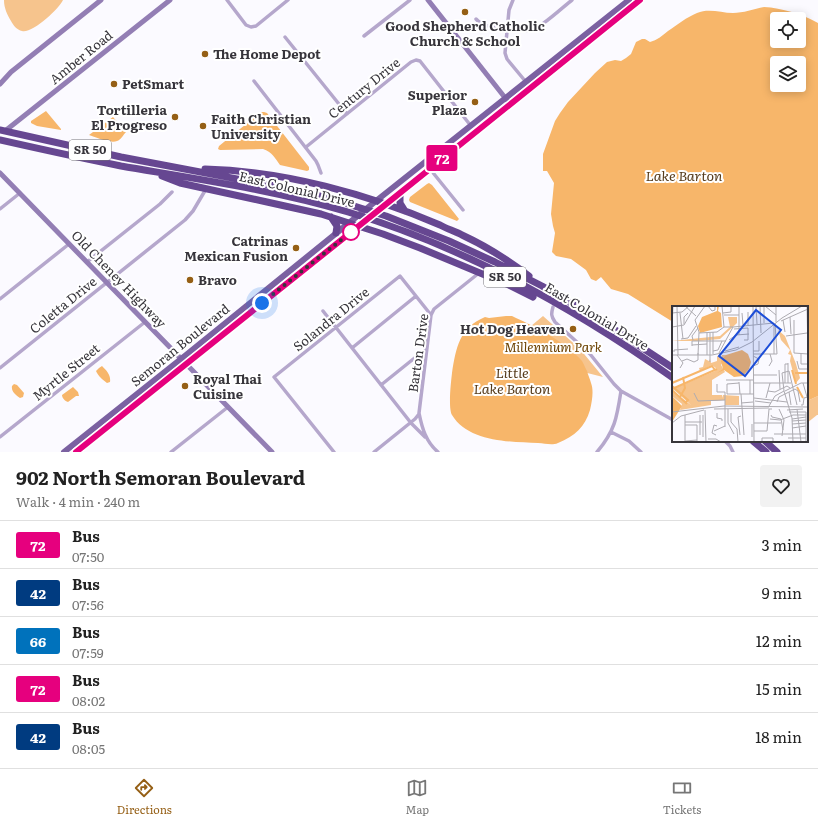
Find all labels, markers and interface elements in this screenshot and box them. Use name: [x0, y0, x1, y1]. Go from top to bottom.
marker: Good Shepherd Catholic Church & School: [460, 7, 470, 17]
map controls: [770, 12, 806, 92]
button: locate: [770, 12, 806, 48]
place label: Good Shepherd Catholic Church & School: [385, 16, 545, 50]
street label: Amber Road: [45, 25, 116, 88]
place label: The Home Depot: [213, 44, 321, 63]
marker: The Home Depot: [200, 49, 210, 59]
street label: Century Drive: [324, 52, 404, 123]
button: layers: [770, 56, 806, 92]
place label: PetSmart: [122, 74, 185, 93]
marker: PetSmart: [109, 79, 119, 89]
place label: Superior Plaza: [408, 85, 467, 119]
marker: Superior Plaza: [470, 97, 480, 107]
place label: Tortilleria El Progreso: [91, 100, 167, 134]
place label: Faith Christian University: [211, 109, 311, 143]
marker: Tortilleria El Progreso: [170, 112, 180, 122]
marker: Faith Christian University: [198, 121, 208, 131]
road number: SR 50: [69, 140, 111, 160]
line badge: 72: [424, 145, 460, 171]
text: 72: [434, 148, 450, 168]
water label: Lake Barton: [646, 165, 723, 185]
street label: East Colonial Drive: [237, 166, 357, 211]
unlabelled marker: [342, 223, 360, 241]
street label: Old Cheney Highway: [68, 226, 171, 332]
place label: Catrinas Mexican Fusion: [184, 231, 289, 265]
marker: Catrinas Mexican Fusion: [291, 243, 301, 253]
road number: SR 50: [484, 267, 526, 287]
place label: Bravo: [198, 270, 237, 289]
street label: Coletta Drive: [25, 271, 100, 338]
marker: Bravo: [185, 275, 195, 285]
street label: East Colonial Drive: [542, 277, 653, 354]
street label: Solandra Drive: [289, 282, 373, 355]
your location: [252, 293, 272, 313]
street label: Semoran Boulevard: [126, 299, 233, 390]
inset map: [672, 306, 808, 442]
street label: Barton Drive: [403, 312, 432, 394]
place label: Hot Dog Heaven: [460, 319, 565, 338]
marker: Hot Dog Heaven: [568, 324, 578, 334]
park label: Millennium Park: [504, 337, 603, 356]
street label: Myrtle Street: [28, 338, 104, 405]
water label: Little Lake Barton: [474, 362, 551, 398]
place label: Royal Thai Cuisine: [193, 369, 262, 403]
marker: Royal Thai Cuisine: [180, 381, 190, 391]
text: 902 North Semoran Boulevard: [16, 463, 305, 491]
button: heart: [760, 465, 802, 507]
text: Walk · 4 min · 240 m: [16, 492, 140, 511]
text: Bus: [72, 524, 100, 547]
text: 3 min: [761, 533, 802, 556]
text: 72: [30, 535, 46, 555]
text: 07:50: [72, 547, 104, 566]
text: Bus: [72, 572, 100, 595]
text: 9 min: [762, 581, 802, 604]
text: 42: [30, 583, 46, 603]
text: 07:56: [72, 595, 104, 614]
text: Bus: [72, 620, 100, 643]
text: 12 min: [756, 629, 802, 652]
text: 66: [30, 631, 46, 651]
text: 07:59: [72, 643, 104, 662]
text: Bus: [72, 668, 100, 691]
text: 15 min: [756, 677, 802, 700]
text: 72: [30, 679, 46, 699]
text: 08:02: [72, 691, 105, 710]
text: Bus: [72, 716, 100, 739]
text: 18 min: [755, 725, 802, 748]
text: 42: [30, 727, 46, 747]
text: 08:05: [72, 739, 105, 758]
tab: Directions: [117, 777, 172, 817]
tab: Map: [406, 777, 429, 817]
tab: Tickets: [663, 777, 701, 817]

